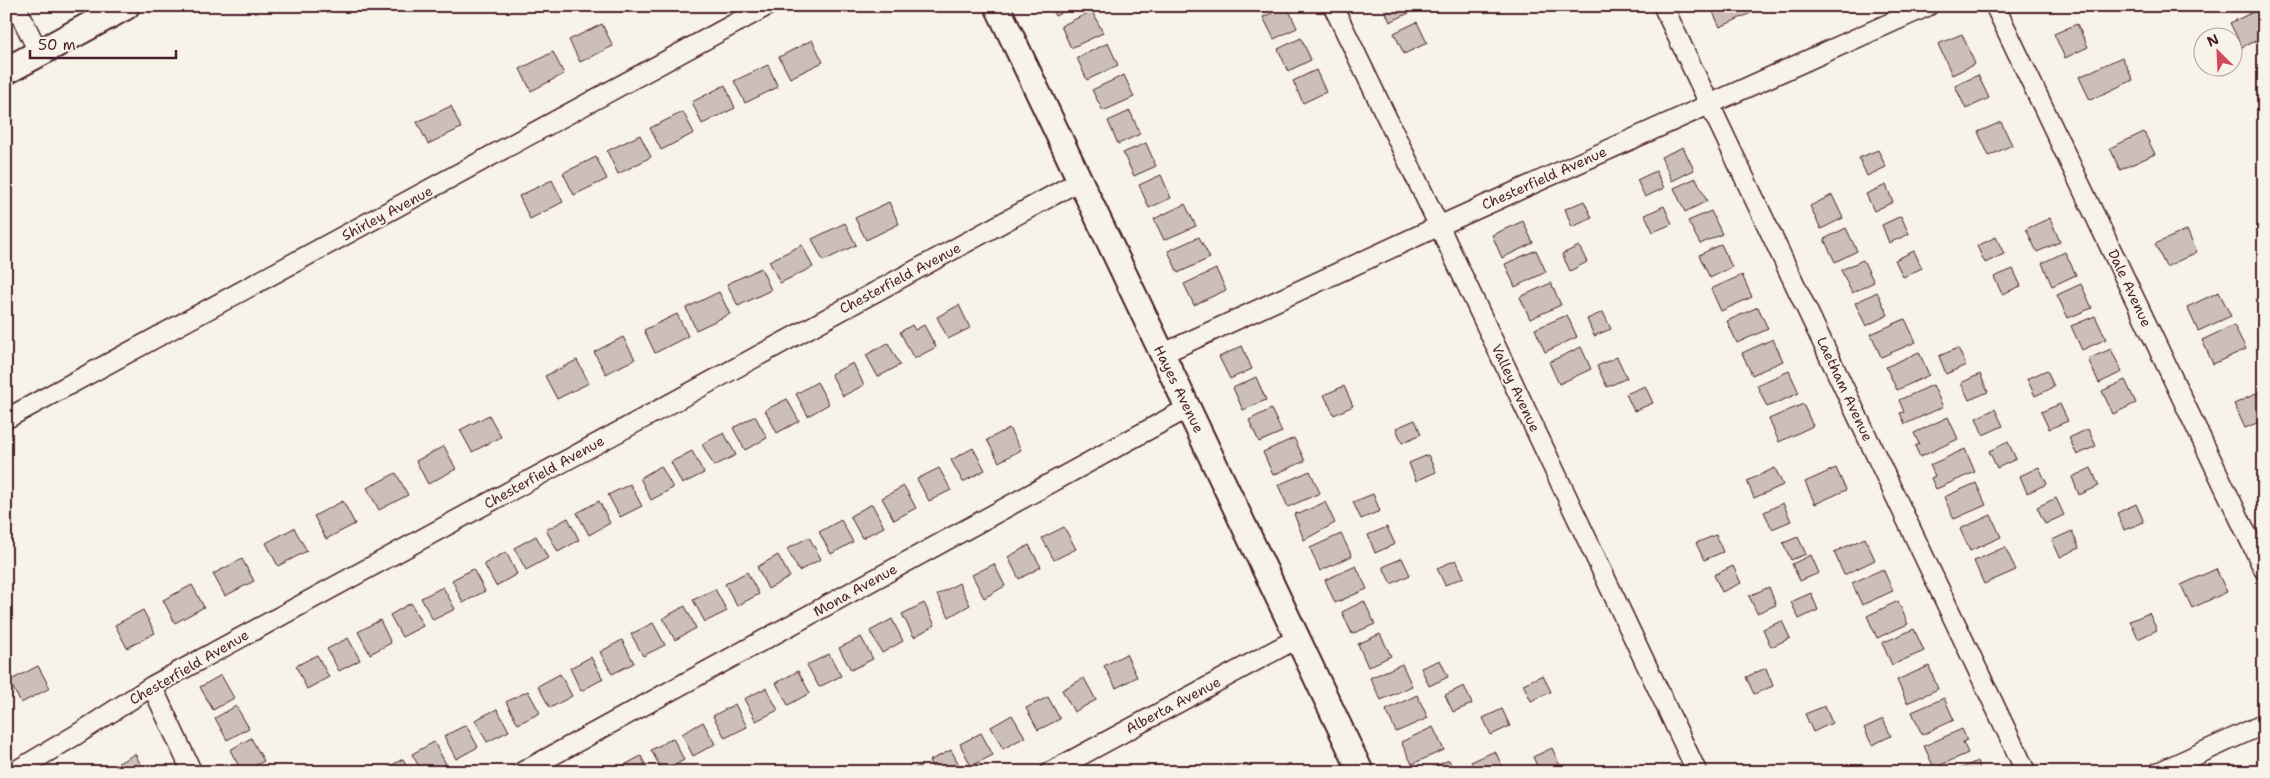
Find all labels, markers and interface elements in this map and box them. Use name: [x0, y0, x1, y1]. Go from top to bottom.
scale bar: [30, 28, 176, 60]
north arrow: [2192, 28, 2242, 78]
text: N: [2204, 30, 2221, 51]
text: 50 m: [38, 35, 76, 55]
street label: Chesterfield Avenue: [1479, 142, 1609, 214]
street label: Shirley Avenue: [338, 181, 436, 245]
street label: Chesterfield Avenue: [836, 238, 964, 318]
street label: Dale Avenue: [2104, 246, 2156, 330]
street label: Laetham Avenue: [1813, 334, 1877, 444]
street label: Valley Avenue: [1488, 341, 1544, 435]
street label: Hayes Avenue: [1150, 342, 1208, 436]
street label: Chesterfield Avenue: [481, 431, 607, 513]
street label: Mona Avenue: [810, 560, 900, 620]
street label: Chesterfield Avenue: [126, 625, 252, 709]
street label: Alberta Avenue: [1122, 672, 1224, 738]

